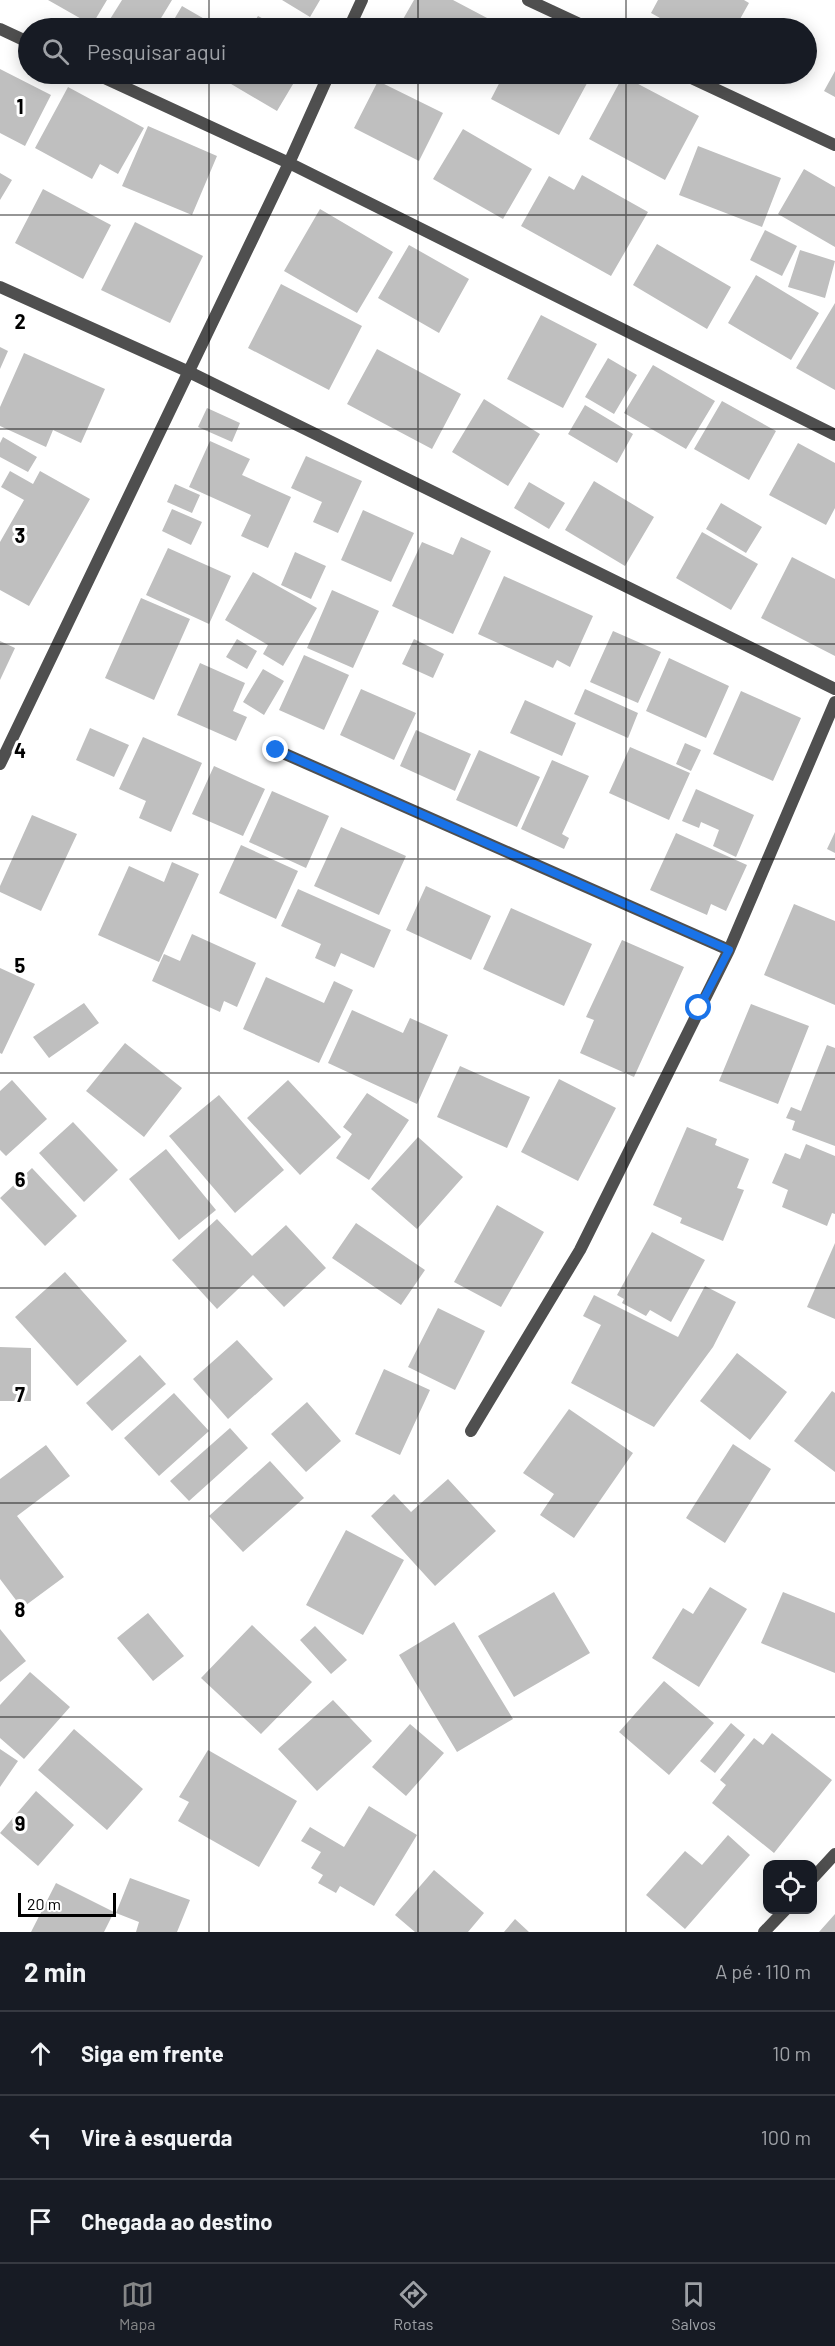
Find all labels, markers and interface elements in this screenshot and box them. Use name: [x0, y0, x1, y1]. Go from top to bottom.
search box: [18, 18, 817, 84]
icon: search: [39, 35, 72, 68]
text: Pesquisar aqui: [87, 38, 226, 64]
text: 1: [16, 94, 24, 118]
text: 2: [14, 309, 26, 333]
text: 3: [15, 523, 25, 547]
route end: [262, 736, 288, 762]
text: 4: [14, 738, 26, 762]
text: 5: [15, 953, 26, 977]
route start: [685, 994, 711, 1020]
text: 6: [15, 1167, 26, 1191]
text: 7: [15, 1382, 25, 1406]
text: 8: [15, 1597, 26, 1621]
text: 9: [15, 1811, 25, 1835]
map controls: [763, 1860, 817, 1914]
button: locate: [763, 1860, 817, 1914]
scale bar: [18, 1890, 116, 1918]
text: 20 m: [27, 1894, 61, 1913]
text: 2 min: [24, 1956, 86, 1987]
text: A pé · 110 m: [715, 1959, 811, 1983]
icon: ahead: [24, 2037, 57, 2070]
text: Siga em frente: [81, 2040, 224, 2066]
text: 10 m: [772, 2041, 811, 2065]
icon: left: [24, 2121, 57, 2154]
text: Vire à esquerda: [81, 2124, 232, 2150]
text: 100 m: [761, 2125, 811, 2149]
icon: arrive: [24, 2205, 57, 2238]
text: Chegada ao destino: [81, 2208, 272, 2234]
tab: Mapa: [119, 2278, 156, 2333]
tab: Rotas: [393, 2278, 433, 2333]
tab: Salvos: [671, 2278, 716, 2333]

